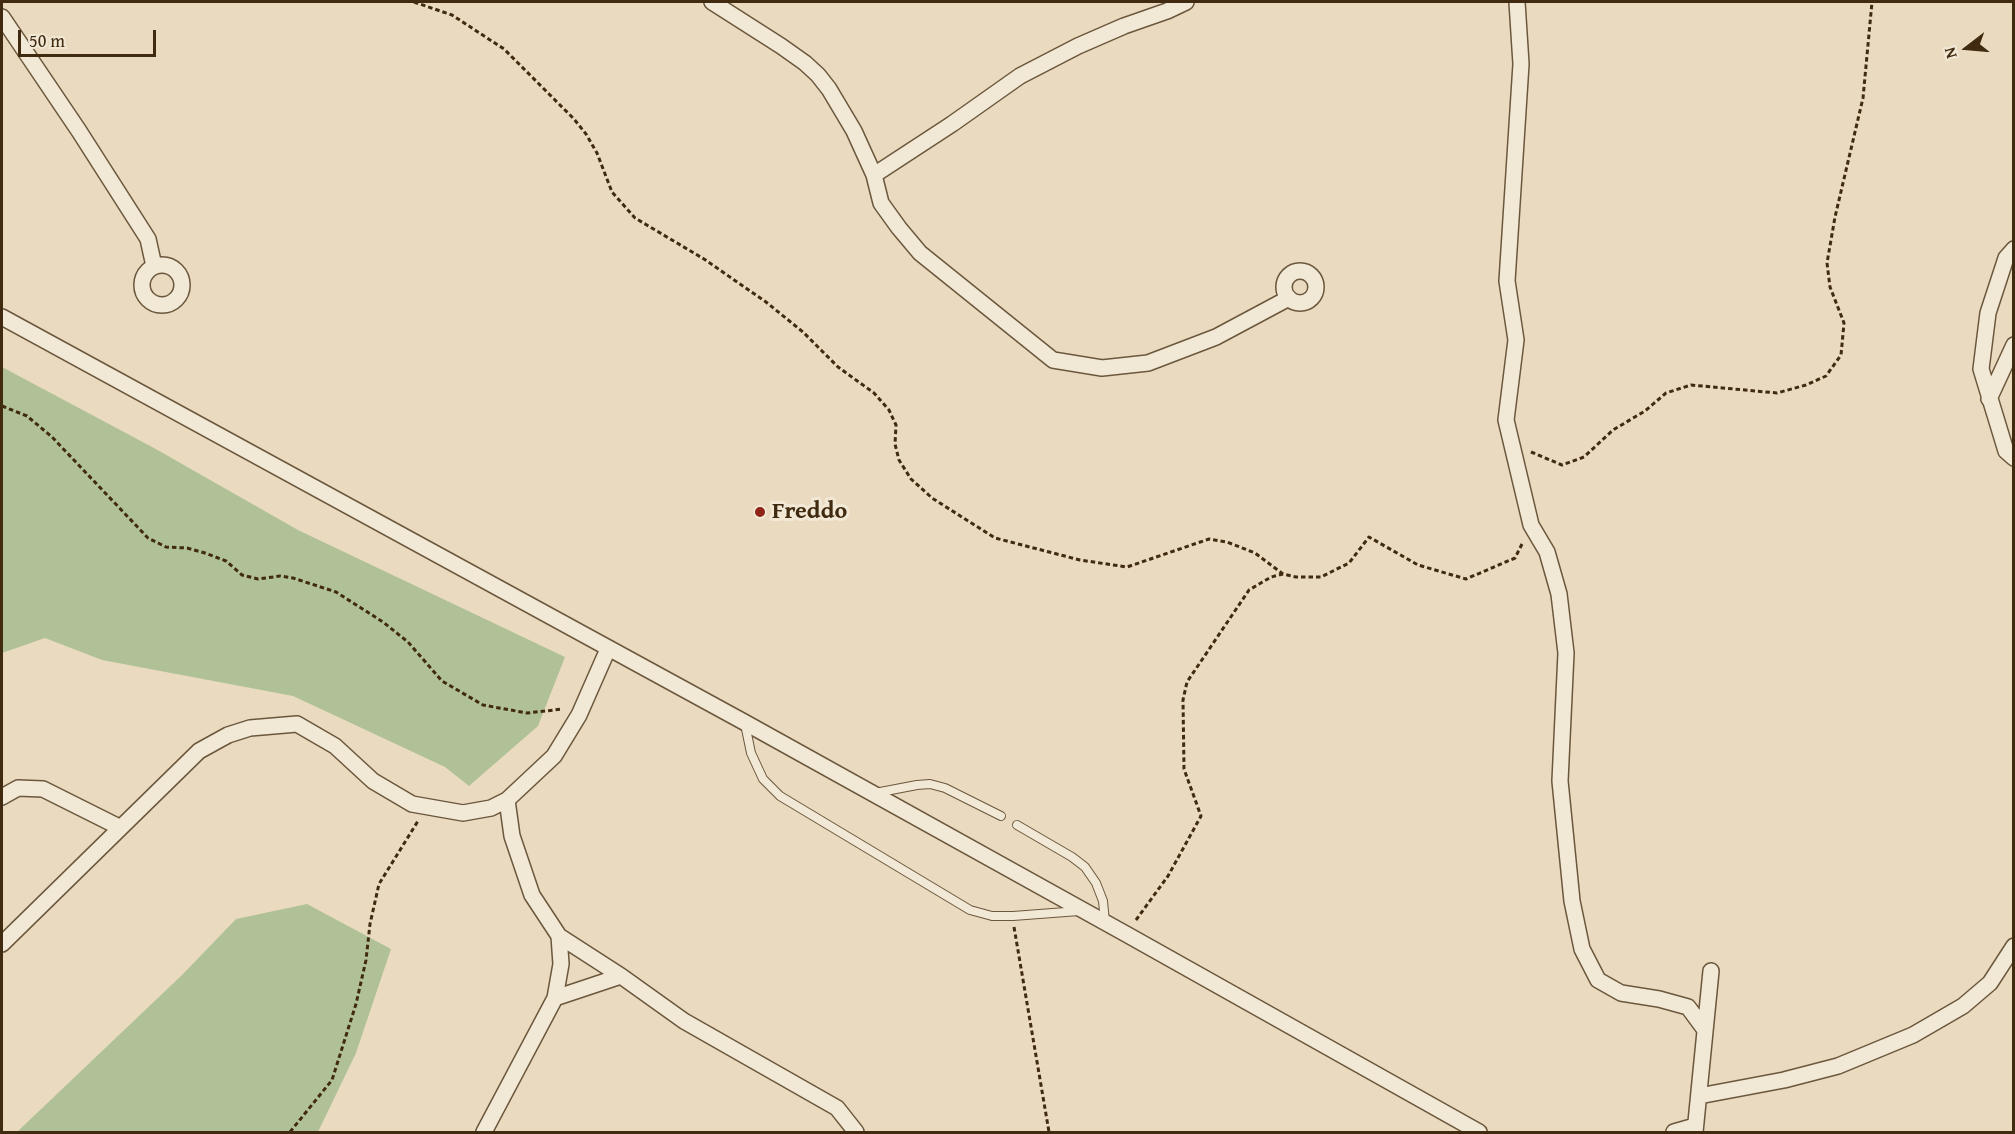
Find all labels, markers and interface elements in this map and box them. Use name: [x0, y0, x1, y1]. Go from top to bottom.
scale bar: [21, 18, 159, 56]
north arrow: [1937, 18, 1997, 78]
text: 50 m: [29, 27, 65, 54]
text: N: [1937, 45, 1963, 61]
place label: Freddo: [772, 498, 847, 526]
marker: Freddo: [753, 505, 767, 519]

